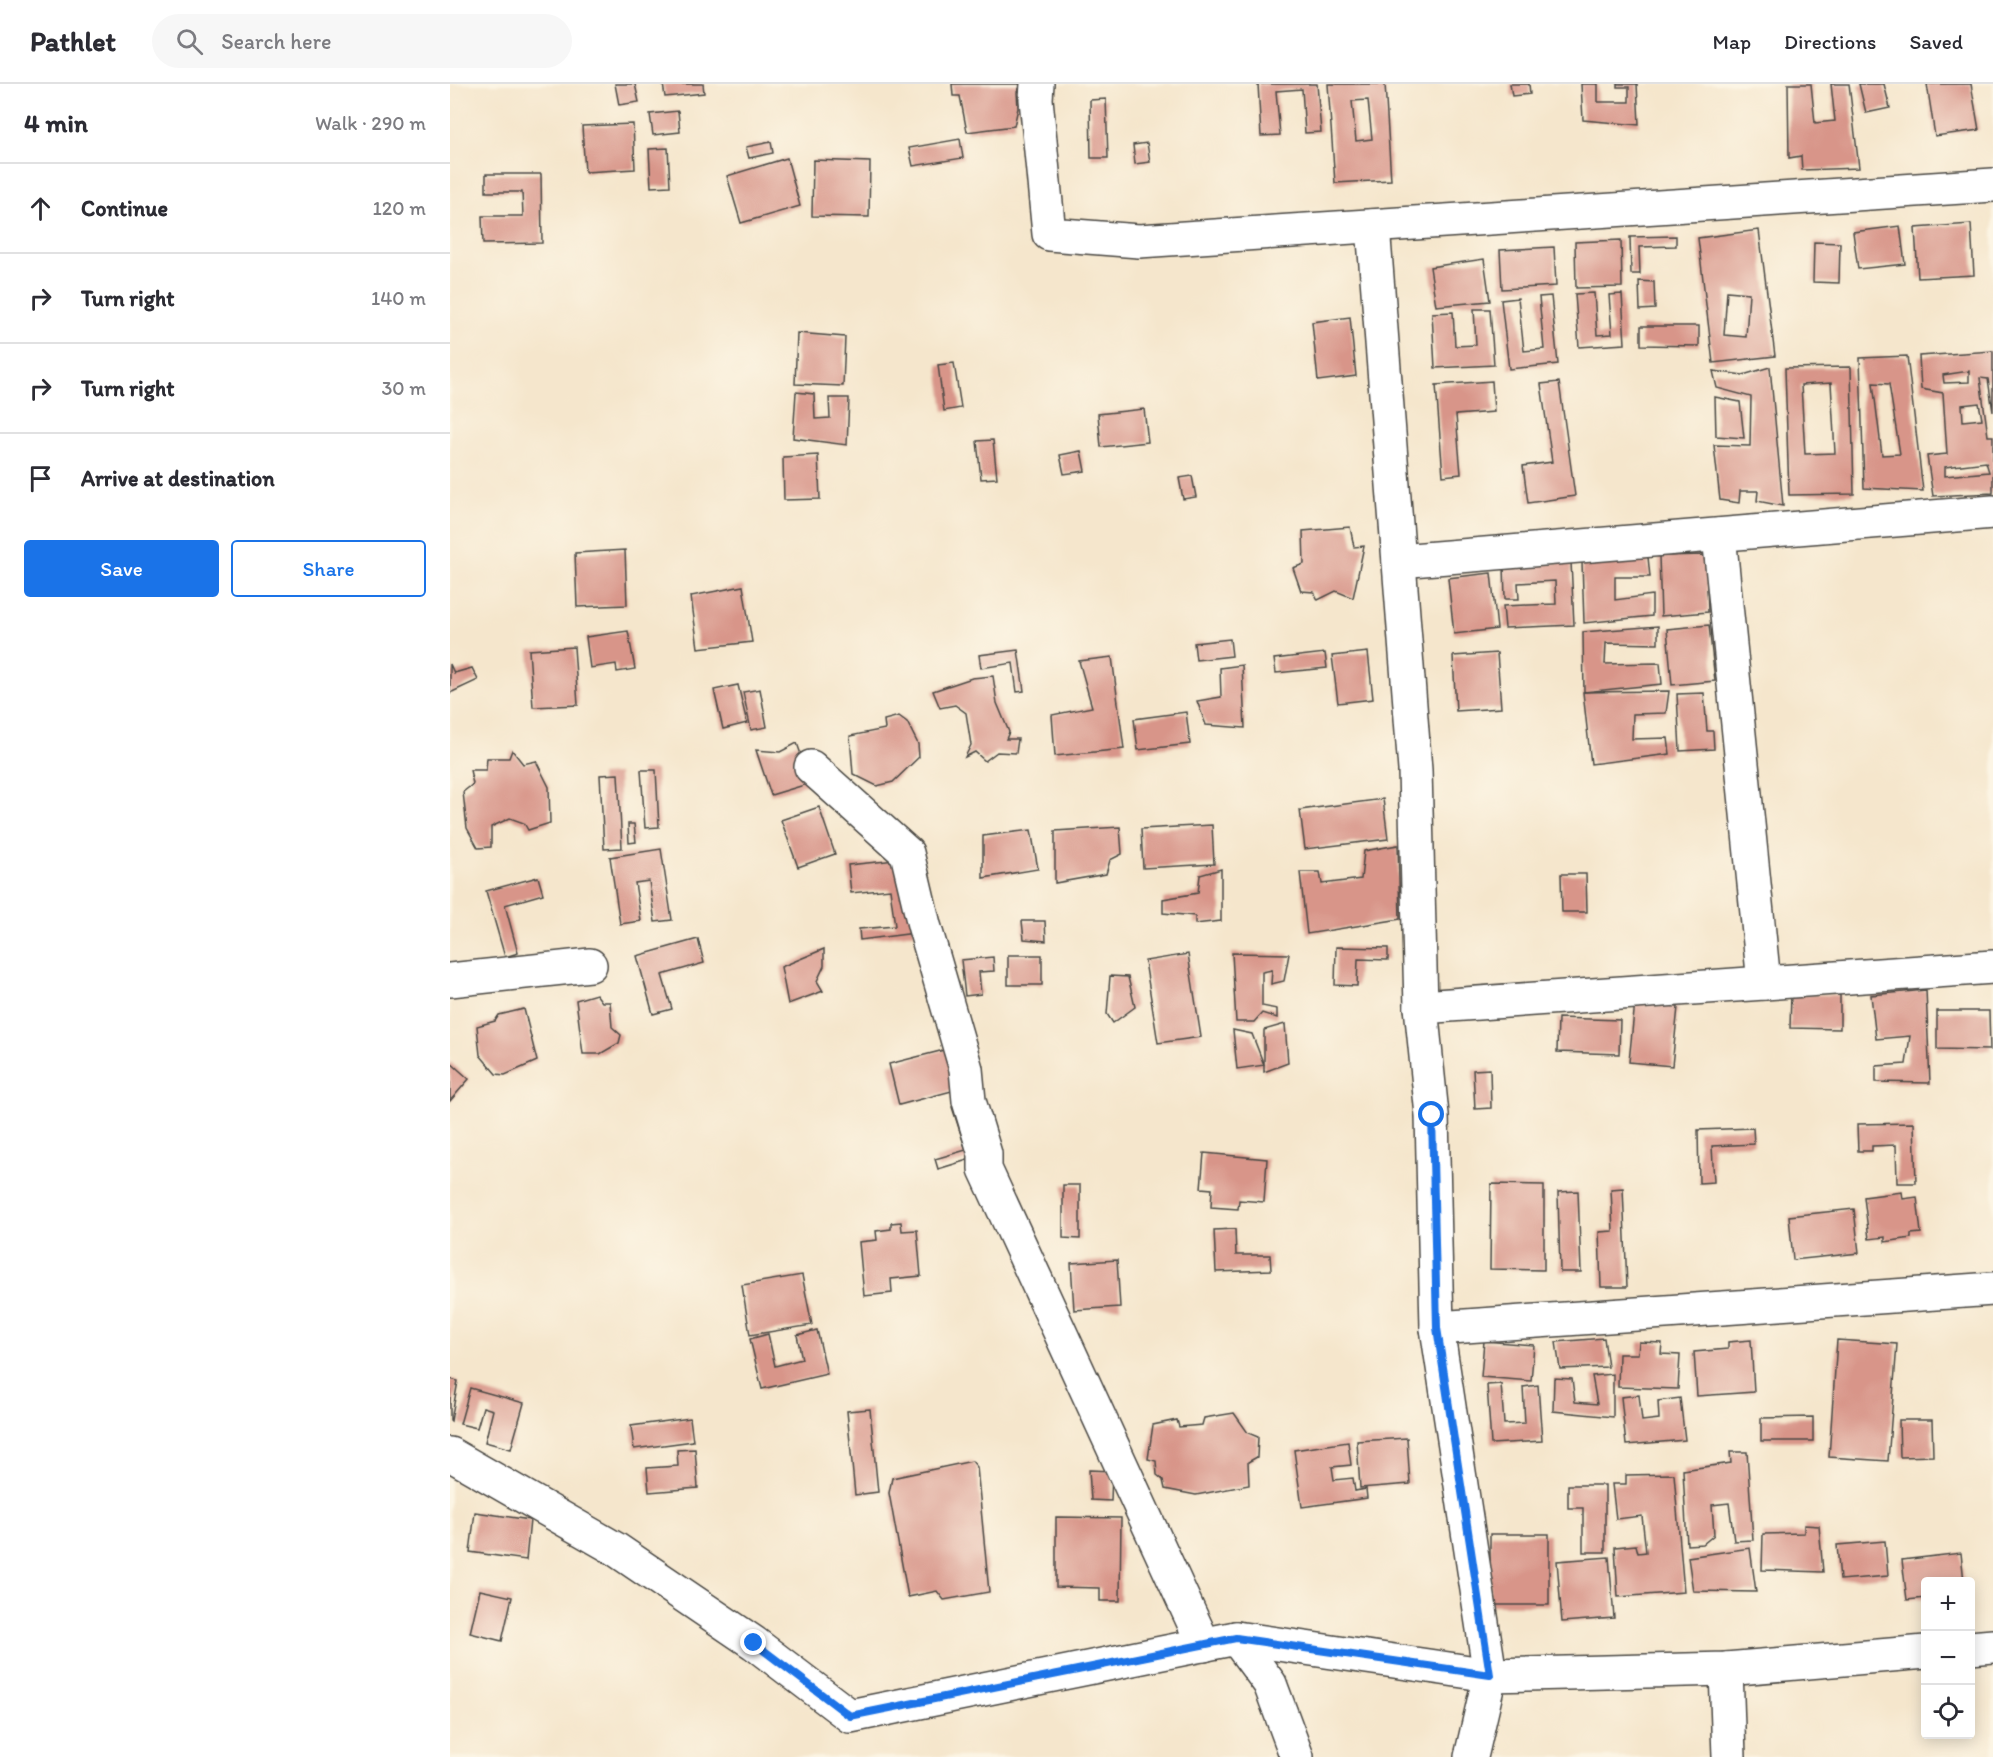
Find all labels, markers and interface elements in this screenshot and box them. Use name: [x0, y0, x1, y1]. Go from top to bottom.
search box: [152, 14, 572, 68]
text: Pathlet: [30, 24, 116, 58]
icon: search: [173, 25, 206, 58]
text: Search here: [221, 28, 331, 55]
text: Map: [1713, 29, 1751, 54]
text: Directions: [1784, 29, 1876, 54]
text: Saved: [1909, 29, 1963, 54]
text: 4 min: [24, 107, 88, 139]
text: Walk · 290 m: [315, 111, 426, 135]
icon: ahead: [24, 192, 57, 225]
text: Continue: [81, 195, 168, 222]
text: 120 m: [373, 196, 426, 220]
icon: right: [24, 282, 57, 315]
text: Turn right: [81, 285, 175, 312]
text: 140 m: [371, 286, 426, 310]
icon: right: [24, 372, 57, 405]
text: Turn right: [81, 375, 175, 402]
text: 30 m: [381, 376, 426, 400]
icon: arrive: [24, 462, 57, 495]
text: Arrive at destination: [81, 465, 275, 492]
button: Save: [24, 540, 219, 597]
button: Share: [231, 540, 426, 597]
route start: [1418, 1101, 1444, 1127]
map controls: [1921, 1577, 1975, 1739]
button: +: [1921, 1577, 1975, 1631]
route end: [740, 1629, 766, 1655]
button: −: [1921, 1631, 1975, 1685]
button: locate: [1921, 1685, 1975, 1739]

